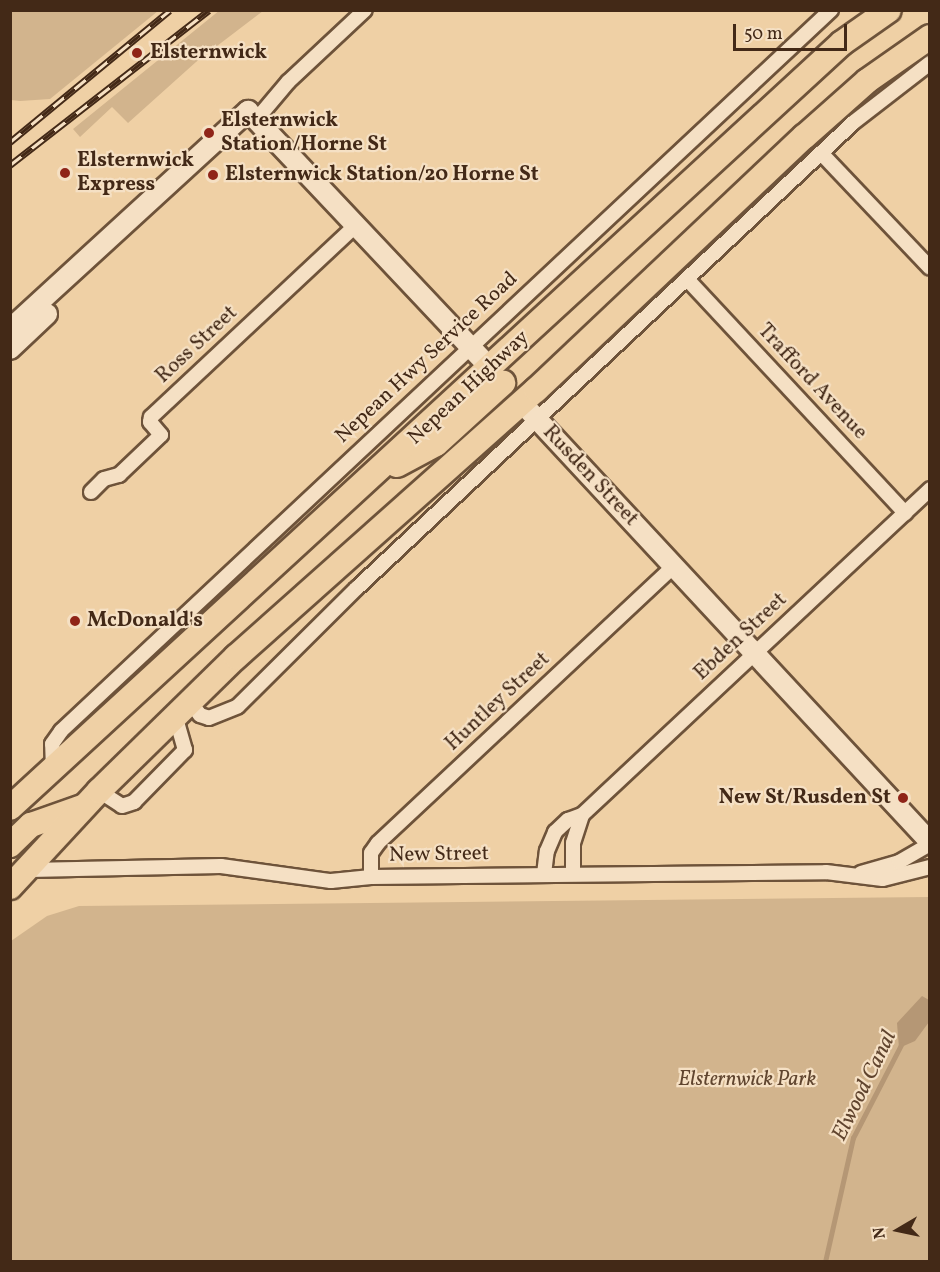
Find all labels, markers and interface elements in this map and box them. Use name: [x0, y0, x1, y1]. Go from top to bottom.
scale bar: [736, 12, 850, 50]
text: 50 m: [744, 22, 783, 47]
place label: Elsternwick: [150, 40, 267, 66]
marker: Elsternwick: [128, 44, 146, 62]
place label: Elsternwick Station/Horne St: [221, 108, 387, 158]
marker: Elsternwick Station/Horne St: [202, 126, 216, 140]
place label: Elsternwick Express: [77, 148, 194, 198]
place label: Elsternwick Station/20 Horne St: [225, 162, 539, 188]
marker: Elsternwick Express: [58, 166, 72, 180]
marker: Elsternwick Station/20 Horne St: [206, 168, 220, 182]
street label: Nepean Hwy Service Road: [330, 267, 524, 449]
street label: Ross Street: [151, 301, 243, 389]
street label: Trafford Avenue: [752, 319, 872, 445]
street label: Nepean Highway: [403, 325, 535, 451]
street label: Rusden Street: [537, 420, 643, 532]
street label: Ebden Street: [689, 588, 793, 686]
place label: McDonald's: [87, 608, 203, 634]
marker: McDonald's: [68, 614, 82, 628]
street label: Huntley Street: [440, 647, 556, 757]
place label: New St/Rusden St: [718, 785, 891, 811]
marker: New St/Rusden St: [896, 791, 910, 805]
street label: New Street: [388, 842, 490, 868]
water label: Elwood Canal: [827, 1026, 903, 1146]
park label: Elsternwick Park: [678, 1067, 816, 1093]
north arrow: [868, 1200, 928, 1260]
text: N: [868, 1225, 892, 1240]

